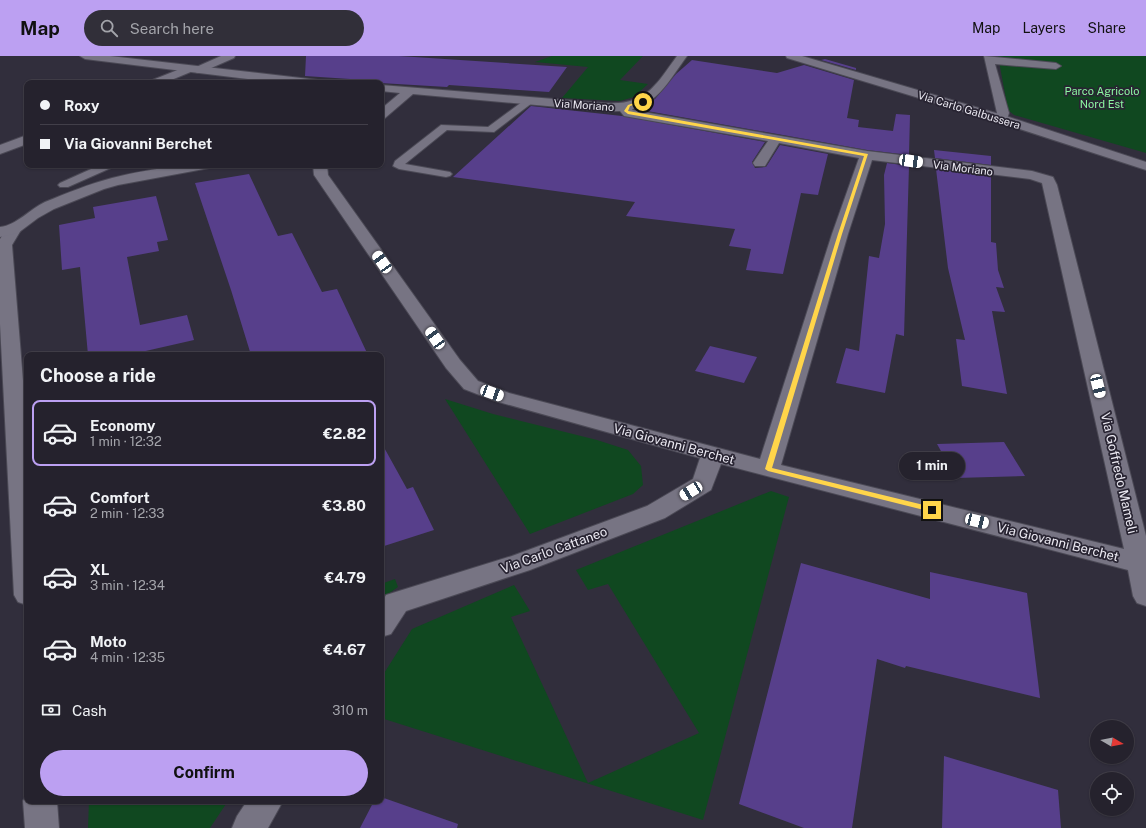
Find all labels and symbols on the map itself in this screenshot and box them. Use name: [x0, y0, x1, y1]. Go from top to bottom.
park label: Parco Agricolo Nord Est: [1065, 85, 1139, 110]
street label: Via Carlo Galbussera: [916, 89, 1022, 131]
route start: [634, 93, 652, 111]
street label: Via Moriano: [553, 97, 615, 113]
car: [898, 153, 924, 169]
street label: Via Moriano: [932, 158, 994, 178]
car: [370, 249, 394, 275]
car: [423, 325, 447, 351]
car: [1089, 373, 1107, 399]
car: [479, 383, 505, 403]
street label: Via Goffredo Mameli: [1098, 411, 1140, 535]
street label: Via Giovanni Berchet: [612, 421, 736, 467]
callout: 1 min: [899, 452, 965, 480]
car: [678, 480, 704, 502]
route end: [923, 501, 941, 519]
car: [964, 512, 990, 530]
street label: Via Giovanni Berchet: [996, 520, 1120, 564]
street label: Via Carlo Cattaneo: [499, 524, 609, 576]
north arrow: [1090, 720, 1134, 764]

